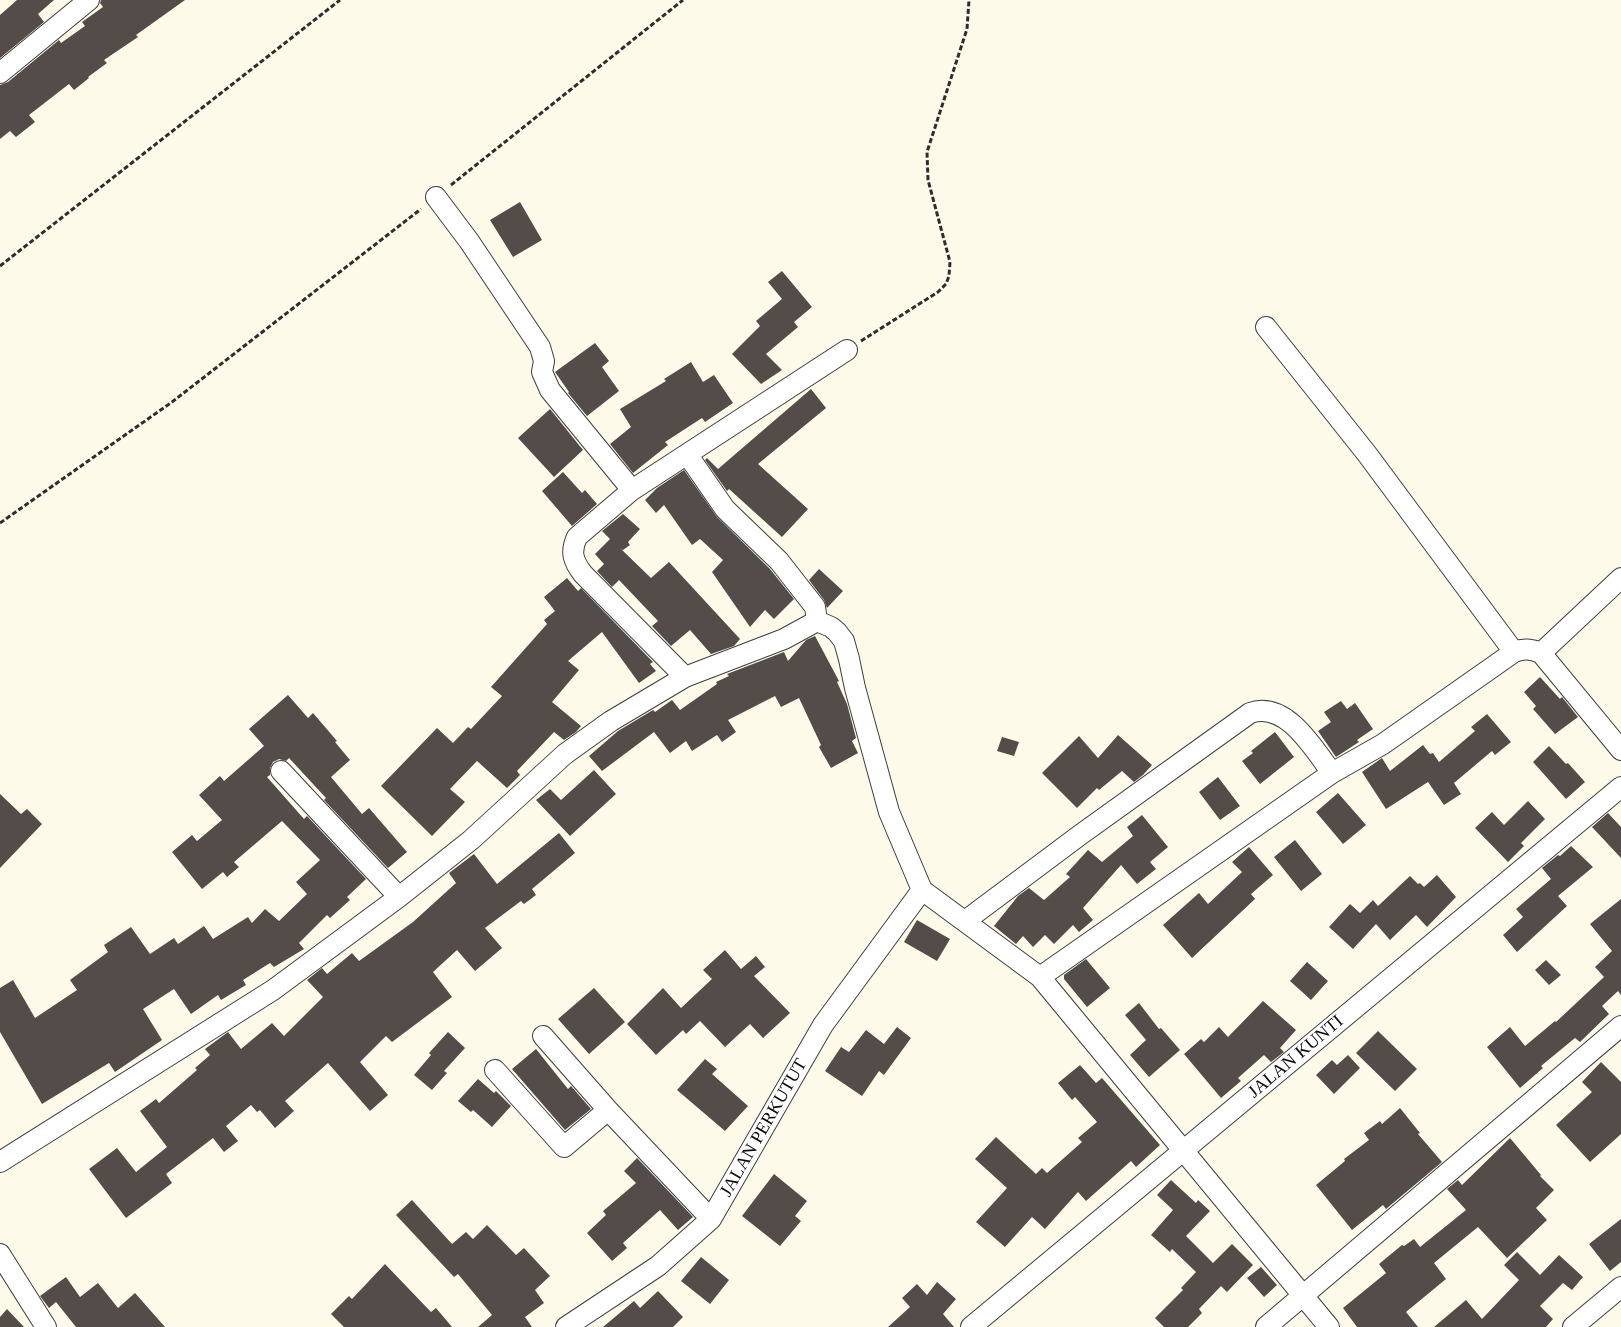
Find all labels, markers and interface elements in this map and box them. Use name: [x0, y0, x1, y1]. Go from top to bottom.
street label: JALAN KUNTI: [1244, 1011, 1348, 1103]
street label: JALAN PERKUTUT: [716, 1055, 812, 1201]

